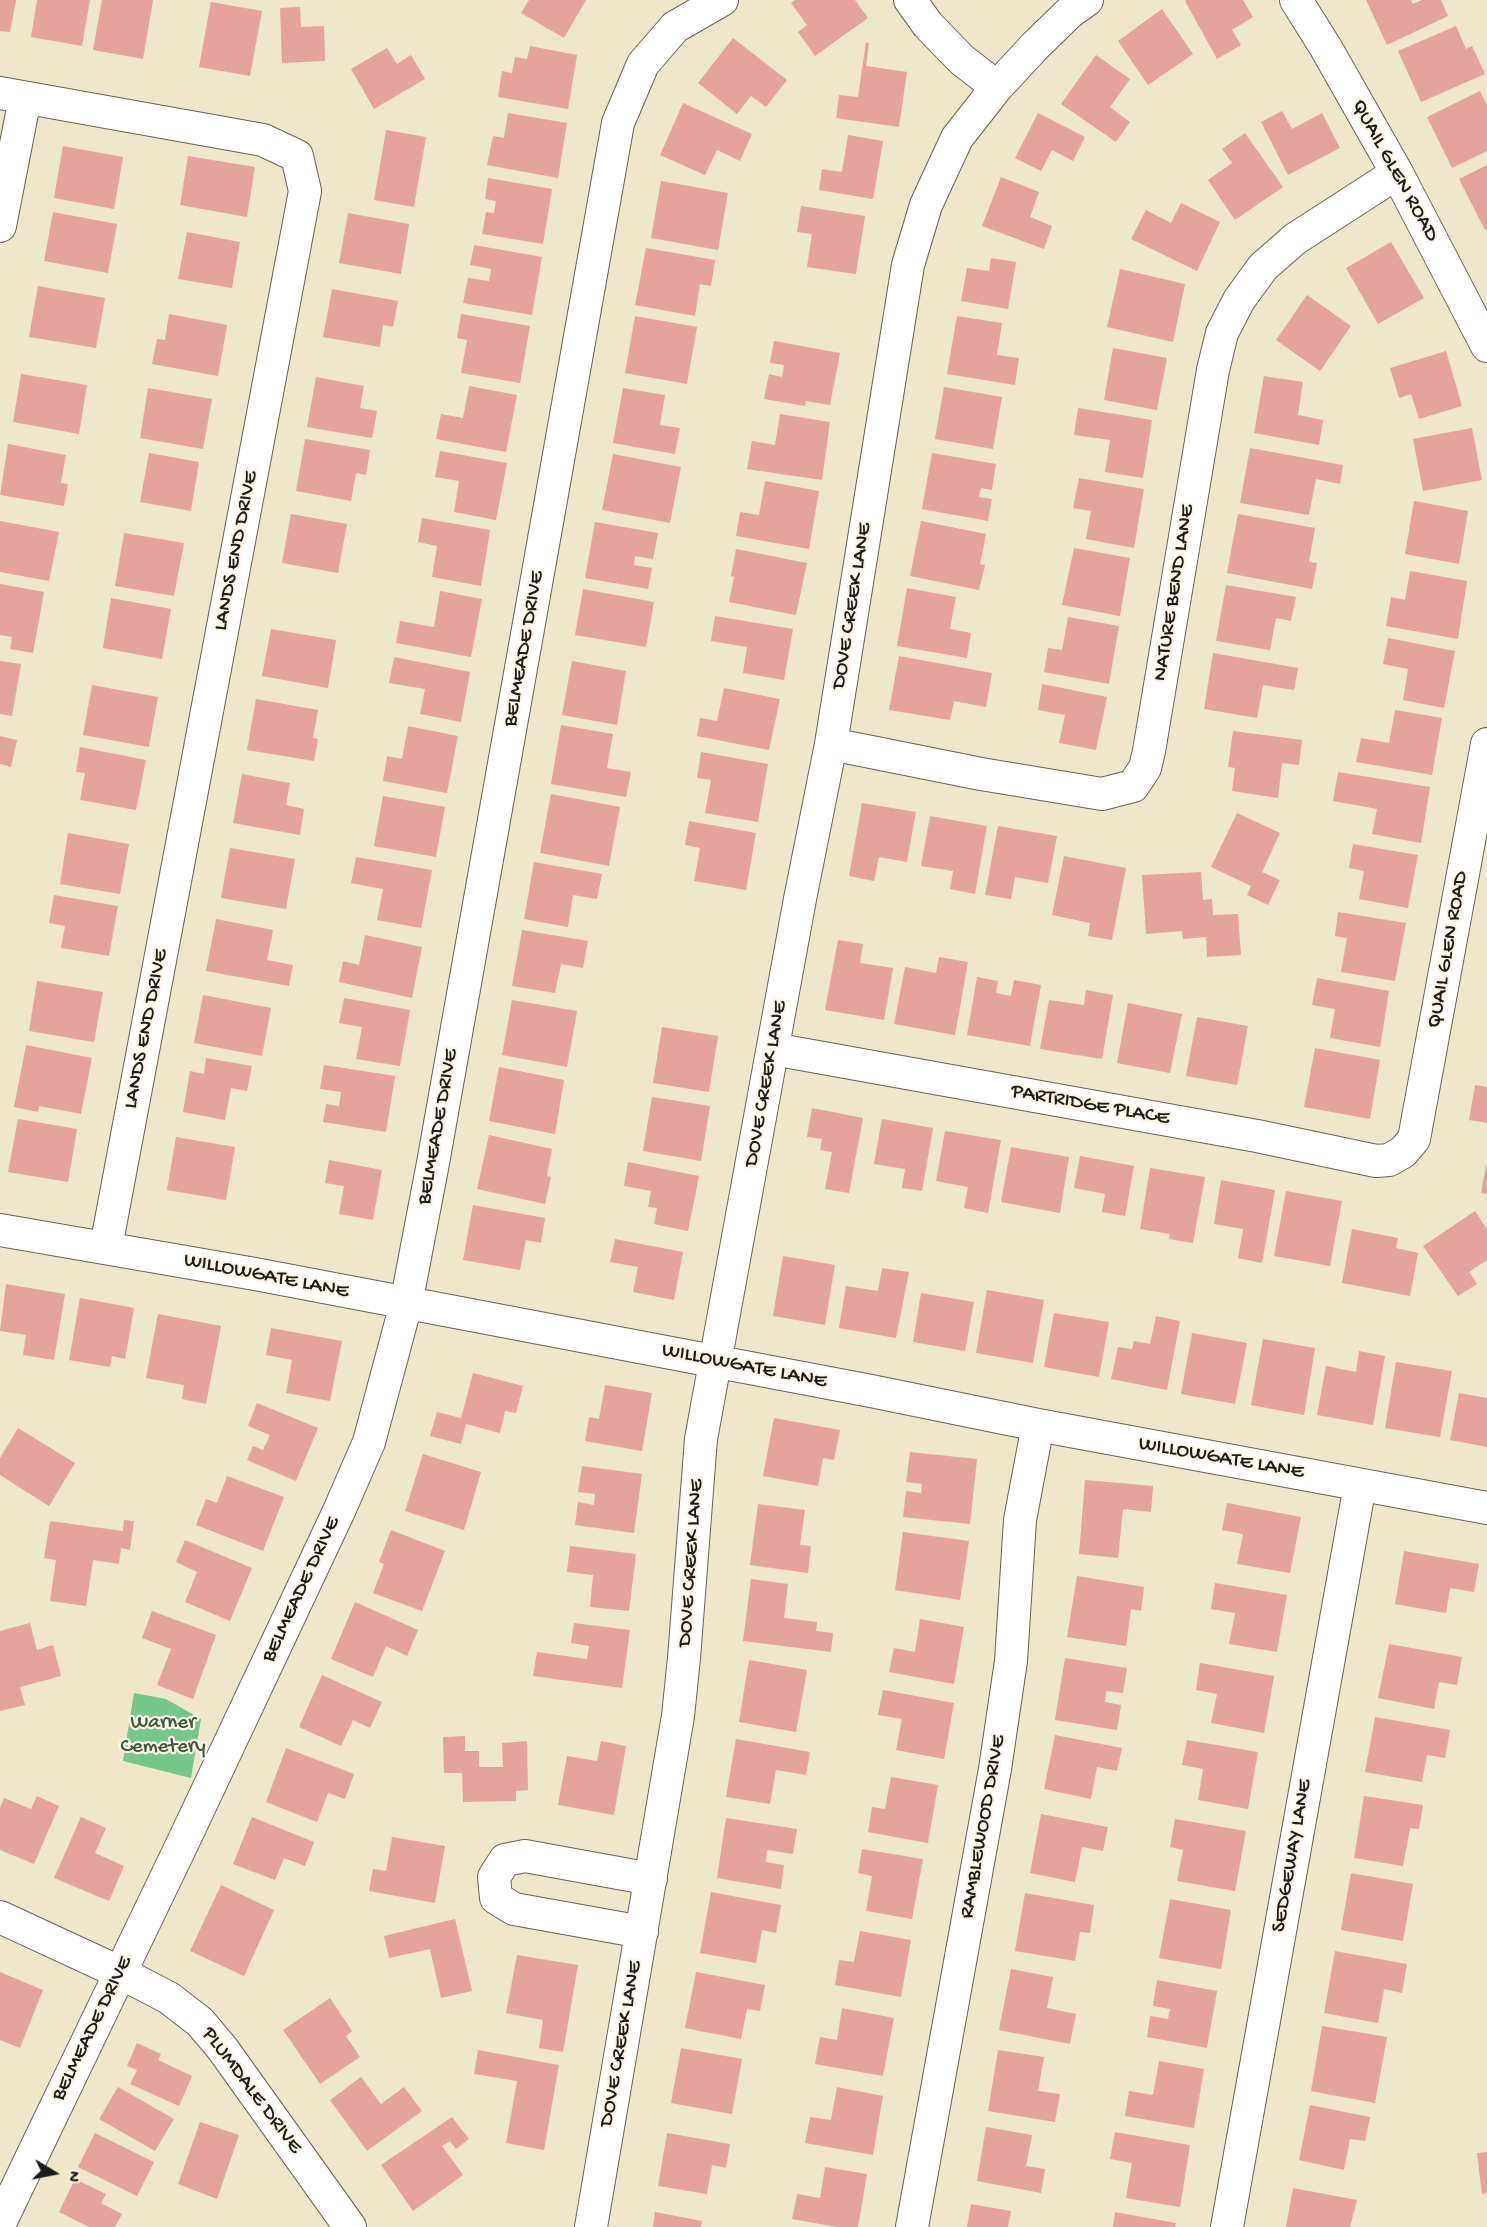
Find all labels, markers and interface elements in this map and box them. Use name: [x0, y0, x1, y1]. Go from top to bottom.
street label: QUAIL GLEN ROAD: [1344, 95, 1444, 247]
street label: LANDS END DRIVE: [209, 469, 265, 633]
street label: NATURE BEND LANE: [1149, 503, 1201, 683]
street label: DOVE CREEK LANE: [827, 521, 879, 691]
street label: BELMEADE DRIVE: [499, 569, 551, 729]
street label: QUAIL GLEN ROAD: [1423, 870, 1475, 1030]
street label: LANDS END DRIVE: [119, 947, 175, 1111]
street label: DOVE CREEK LANE: [740, 999, 794, 1169]
street label: BELMEADE DRIVE: [413, 1047, 465, 1207]
street label: PARTRIDGE PLACE: [1009, 1080, 1171, 1132]
street label: WILLOWGATE LANE: [181, 1249, 351, 1305]
street label: WILLOWGATE LANE: [659, 1339, 829, 1395]
street label: WILLOWGATE LANE: [1136, 1432, 1306, 1486]
street label: DOVE CREEK LANE: [674, 1478, 710, 1648]
street label: BELMEADE DRIVE: [257, 1513, 347, 1667]
park label: Warner Cemetery: [120, 1711, 206, 1761]
street label: RAMBLEWOOD DRIVE: [955, 1733, 1013, 1921]
street label: SEDGEWAY LANE: [1267, 1778, 1319, 1934]
street label: BELMEADE DRIVE: [47, 1953, 139, 2105]
street label: DOVE CREEK LANE: [595, 1959, 649, 2129]
street label: PLUMDALE DRIVE: [195, 2023, 307, 2159]
north arrow: [24, 2143, 84, 2203]
text: N: [62, 2169, 82, 2183]

